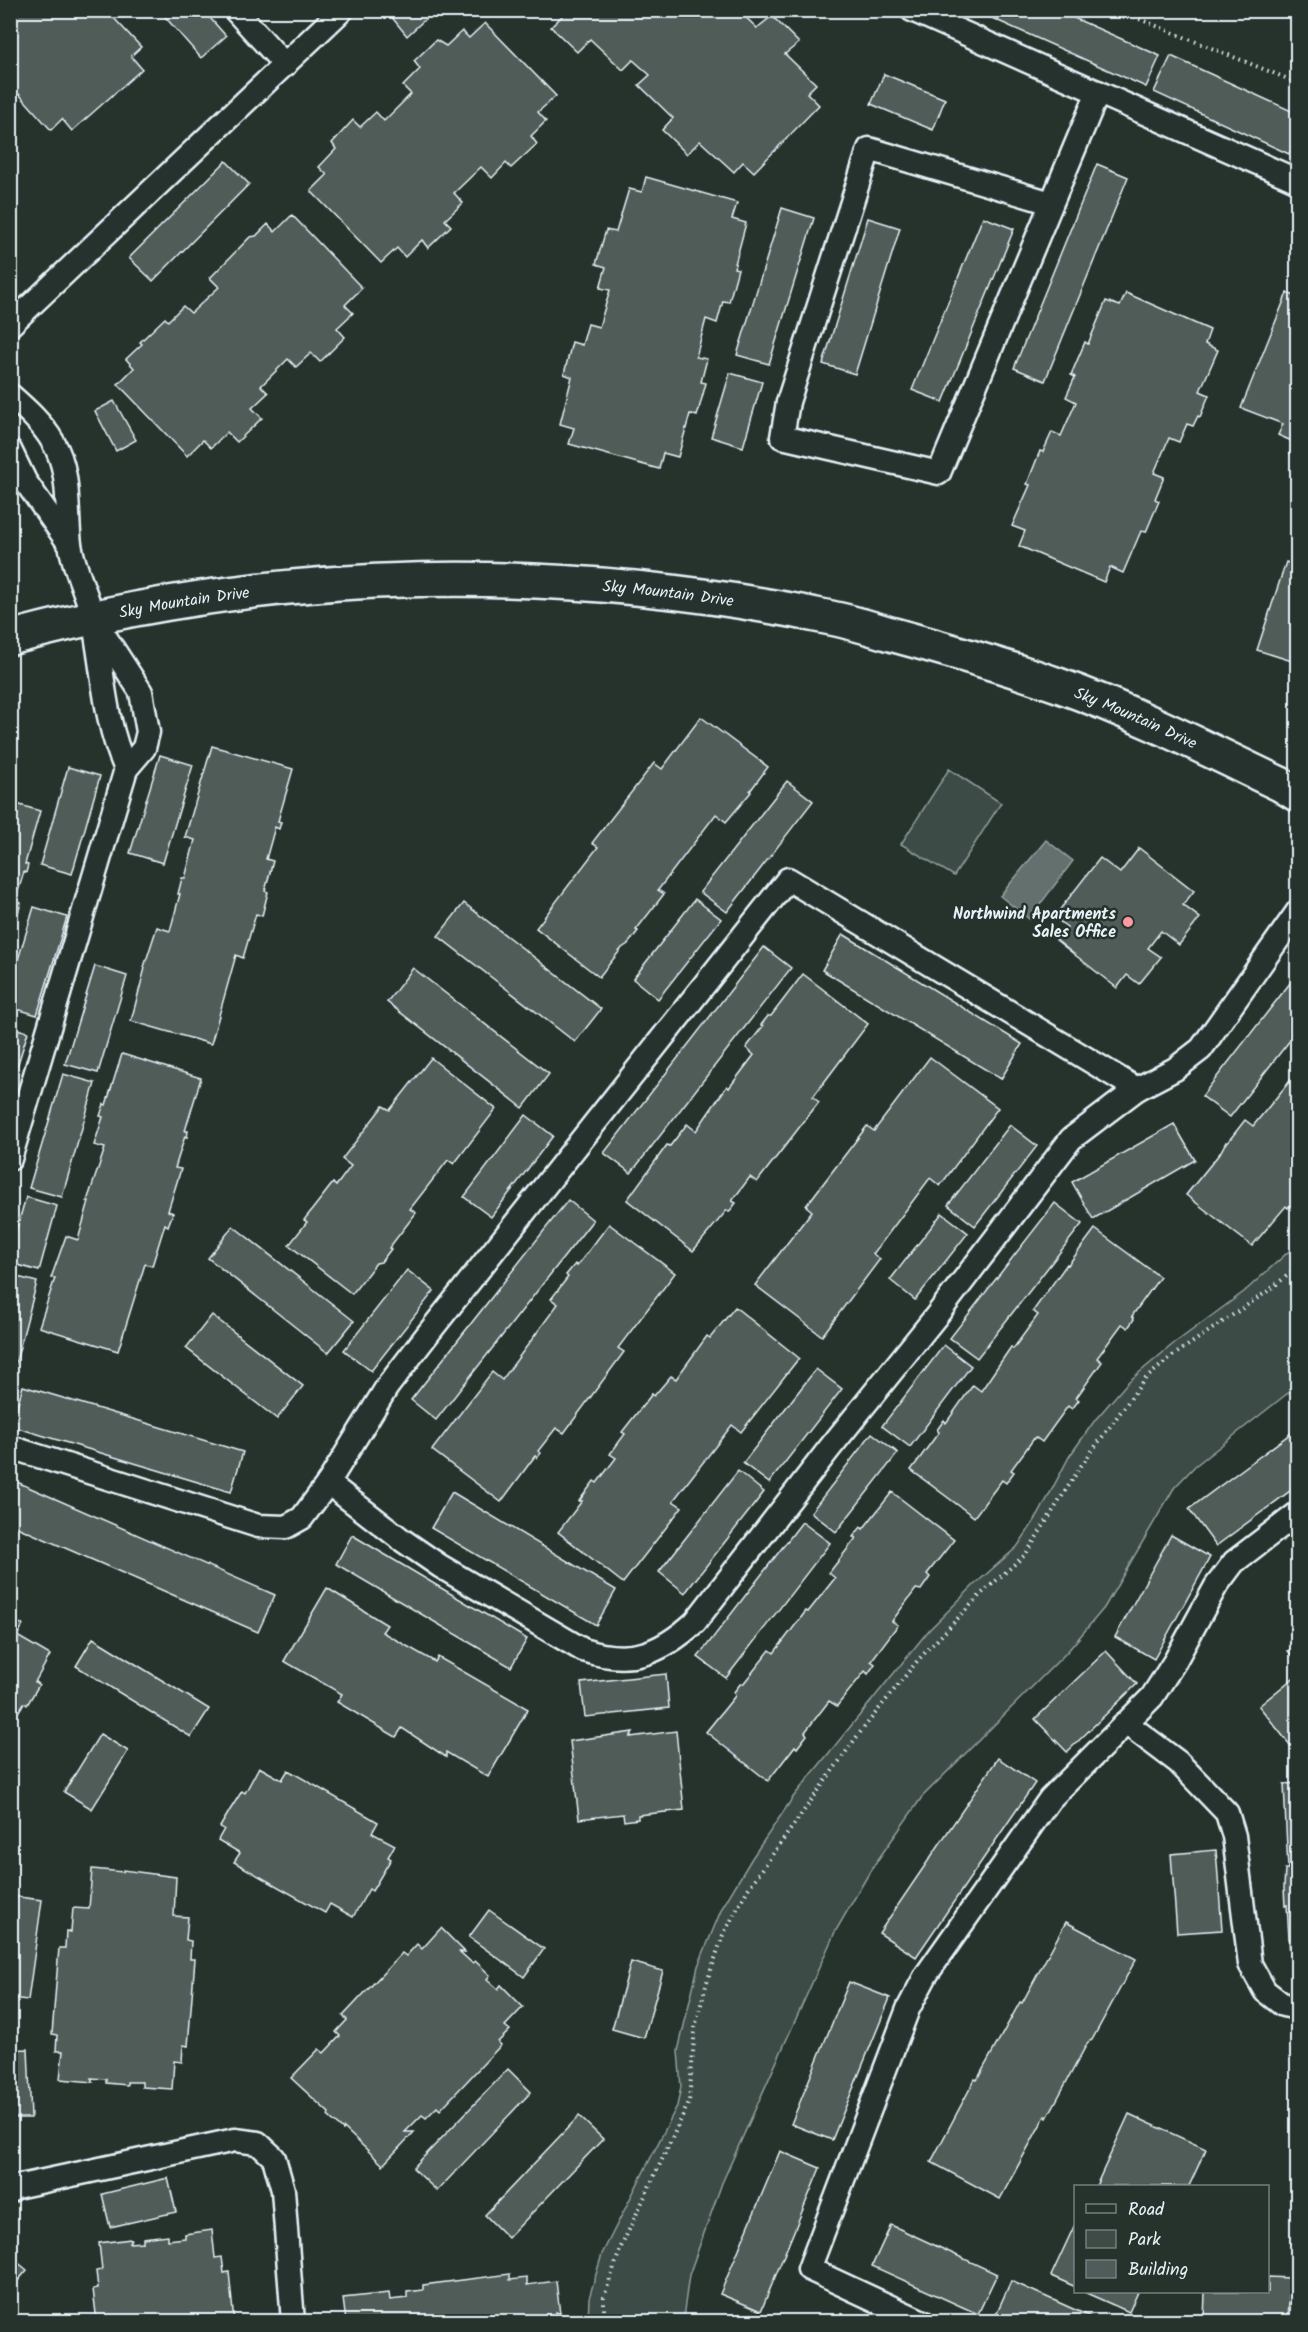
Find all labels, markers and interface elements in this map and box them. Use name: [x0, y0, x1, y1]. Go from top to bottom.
street label: Sky Mountain Drive: [602, 574, 735, 614]
street label: Sky Mountain Drive: [117, 581, 251, 626]
street label: Sky Mountain Drive: [1070, 681, 1201, 756]
place label: Northwind Apartments Sales Office: [953, 902, 1117, 945]
marker: Northwind Apartments Sales Office: [1121, 915, 1135, 929]
legend: [1074, 2185, 1269, 2293]
text: Road: [1128, 2196, 1165, 2225]
text: Park: [1128, 2226, 1161, 2255]
text: Building: [1128, 2256, 1188, 2285]

